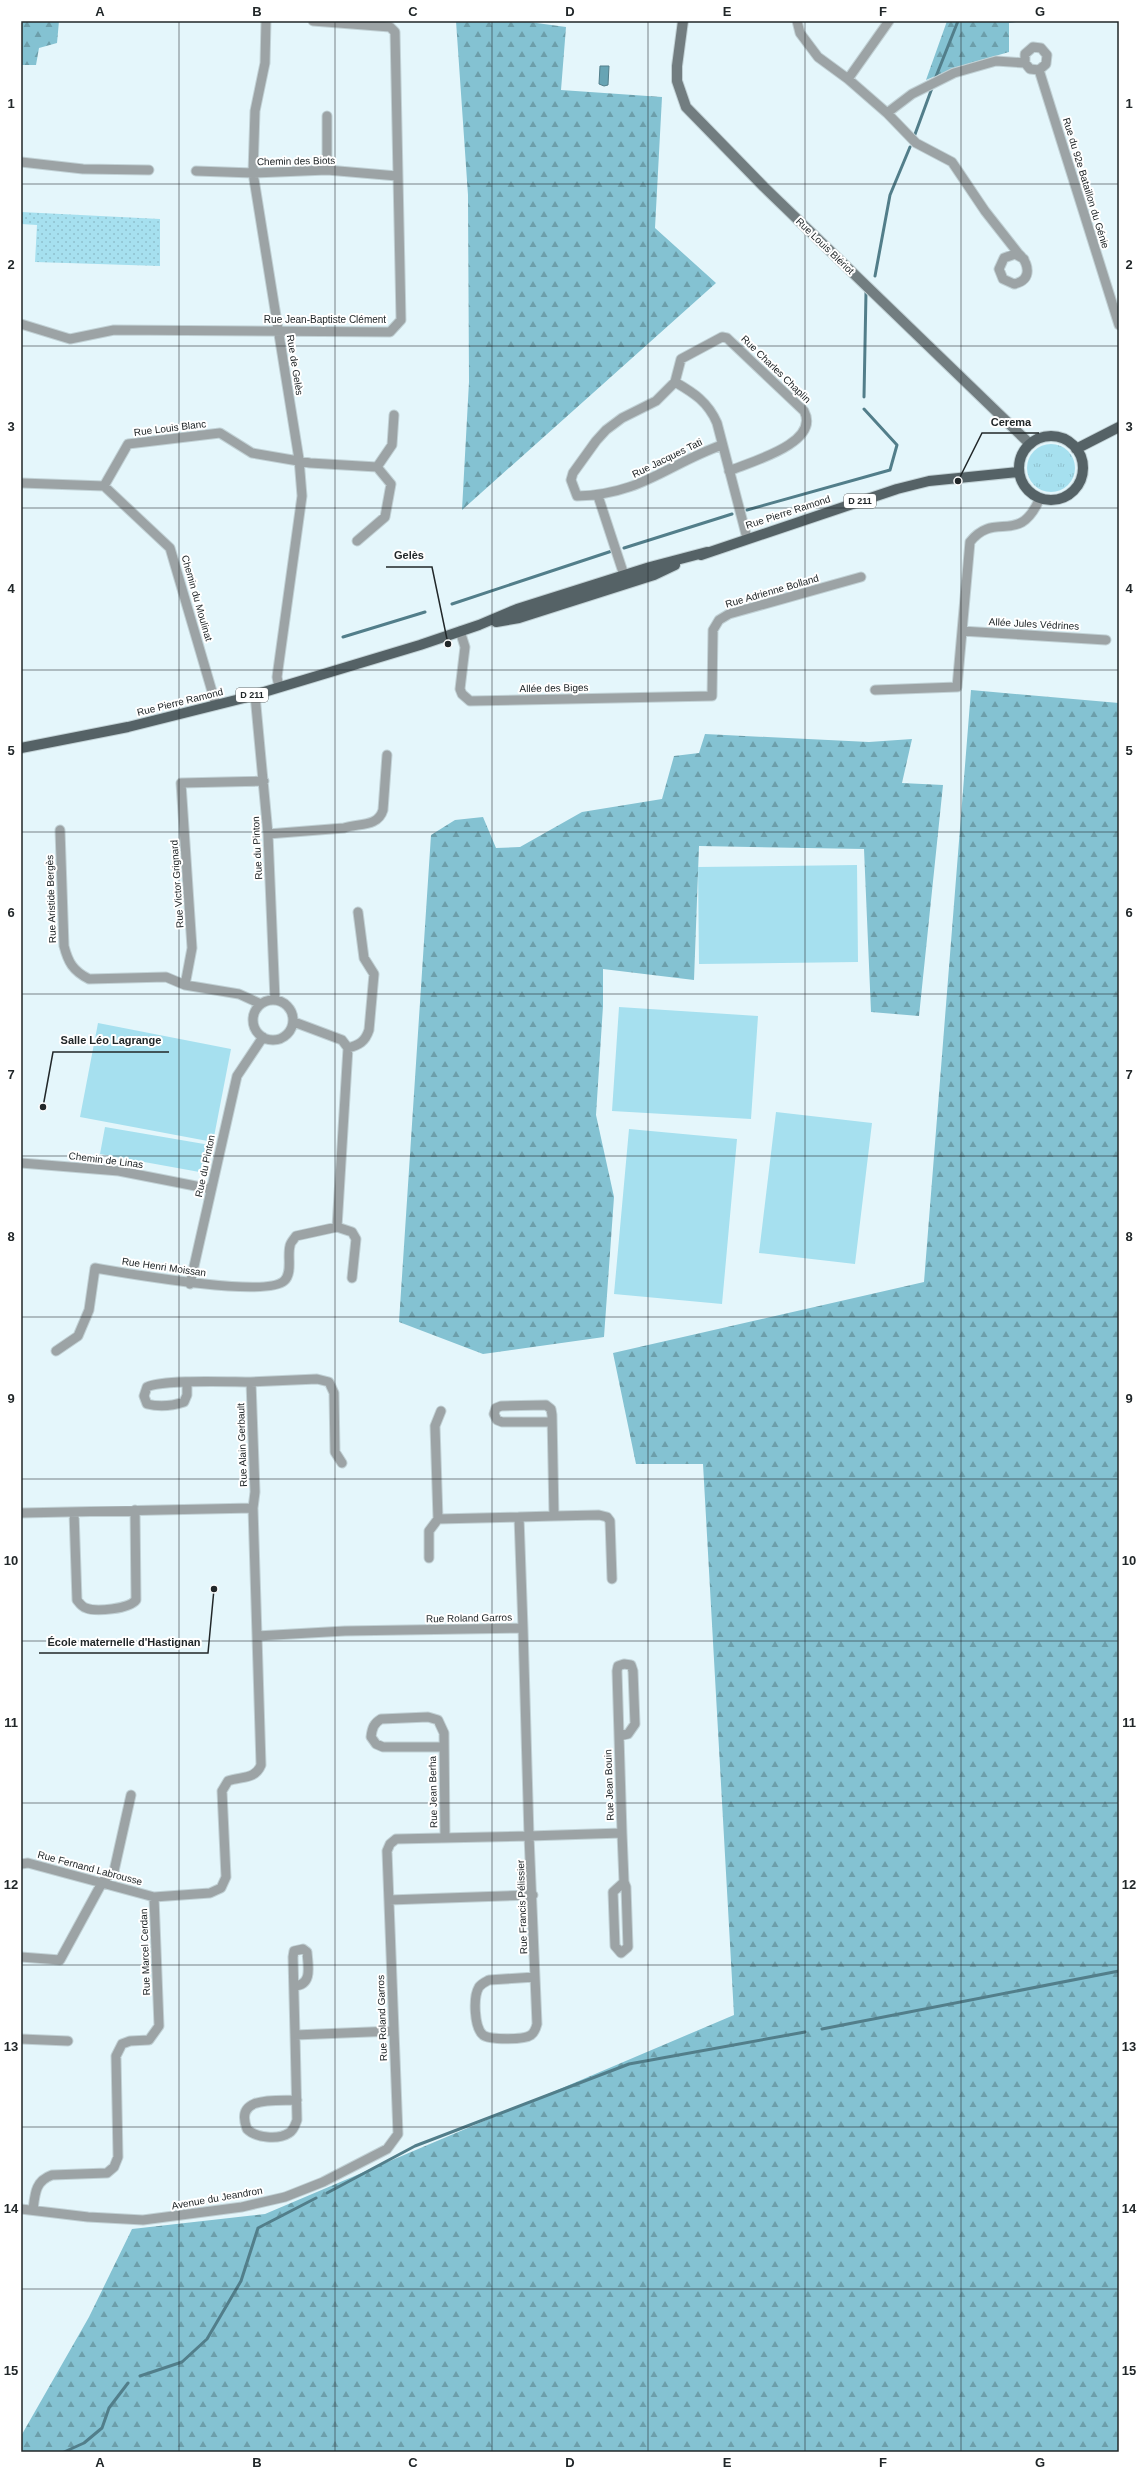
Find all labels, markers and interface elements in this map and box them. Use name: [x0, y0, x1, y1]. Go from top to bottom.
text: A: [95, 4, 105, 19]
text: B: [252, 4, 262, 19]
text: C: [408, 4, 418, 19]
text: D: [565, 4, 575, 19]
text: E: [723, 4, 732, 19]
text: F: [879, 4, 887, 19]
text: G: [1035, 4, 1045, 19]
text: 1: [7, 96, 15, 111]
text: 1: [1125, 96, 1133, 111]
street label: Rue du 92e Bataillon du Génie: [1061, 116, 1111, 250]
street label: Chemin des Biots: [257, 155, 335, 167]
street label: Rue Louis Blériot: [794, 216, 856, 277]
text: 2: [7, 257, 15, 272]
text: 2: [1125, 257, 1133, 272]
street label: Rue Jean-Baptiste Clément: [264, 314, 386, 325]
street label: Rue Charles Chaplin: [739, 333, 813, 405]
street label: Rue de Gelès: [285, 334, 305, 396]
callout: Cerema: [982, 410, 1039, 433]
text: Cerema: [991, 416, 1032, 428]
street label: Rue Louis Blanc: [133, 418, 207, 438]
text: 3: [7, 419, 15, 434]
text: 3: [1125, 419, 1133, 434]
street label: Rue Jacques Tati: [630, 436, 704, 480]
street label: Rue Pierre Ramond: [744, 493, 832, 531]
road number: D 211: [844, 494, 876, 508]
callout: Gelès: [386, 544, 432, 567]
text: Gelès: [394, 549, 424, 561]
street label: Chemin du Moulinat: [179, 554, 215, 642]
street label: Rue Adrienne Bolland: [724, 572, 820, 610]
text: 4: [7, 581, 15, 596]
text: 4: [1125, 581, 1133, 596]
street label: Allée Jules Védrines: [988, 616, 1080, 632]
street label: Allée des Biges: [519, 682, 589, 694]
street label: Rue Pierre Ramond: [136, 686, 224, 718]
road number: D 211: [236, 688, 268, 702]
text: 5: [7, 743, 15, 758]
text: 5: [1125, 743, 1133, 758]
street label: Rue du Pinton: [250, 816, 264, 880]
street label: Rue Victor Grignard: [168, 840, 186, 928]
street label: Rue Aristide Bergès: [44, 855, 58, 943]
text: 6: [7, 905, 15, 920]
text: 6: [1125, 905, 1133, 920]
callout: Salle Léo Lagrange: [53, 1029, 169, 1052]
text: Salle Léo Lagrange: [61, 1034, 161, 1046]
text: 7: [7, 1067, 15, 1082]
text: 7: [1125, 1067, 1133, 1082]
street label: Rue du Pinton: [193, 1134, 217, 1198]
street label: Chemin de Linas: [68, 1150, 144, 1170]
text: 8: [7, 1229, 15, 1244]
text: 8: [1125, 1229, 1133, 1244]
street label: Rue Henri Moissan: [121, 1256, 207, 1278]
text: 9: [7, 1391, 15, 1406]
text: 9: [1125, 1391, 1133, 1406]
street label: Rue Alain Gerbault: [235, 1403, 249, 1487]
text: 10: [4, 1553, 18, 1568]
text: 10: [1122, 1553, 1136, 1568]
street label: Rue Roland Garros: [426, 1612, 512, 1624]
callout: École maternelle d'Hastignan: [39, 1630, 208, 1653]
text: École maternelle d'Hastignan: [48, 1636, 201, 1648]
text: 11: [4, 1715, 18, 1730]
text: 11: [1122, 1715, 1136, 1730]
street label: Rue Jean Bouin: [602, 1749, 616, 1821]
street label: Rue Jean Berha: [427, 1755, 439, 1828]
street label: Rue Fernand Labrousse: [36, 1849, 144, 1887]
street label: Rue Francis Pélissier: [515, 1859, 529, 1954]
text: 12: [4, 1877, 18, 1892]
text: 12: [1122, 1877, 1136, 1892]
street label: Rue Marcel Cerdan: [138, 1908, 152, 1996]
street label: Rue Roland Garros: [375, 1975, 389, 2061]
text: 13: [4, 2039, 18, 2054]
text: 13: [1122, 2039, 1136, 2054]
street label: Avenue du Jeandron: [171, 2185, 263, 2211]
text: 14: [4, 2201, 19, 2216]
text: 14: [1122, 2201, 1137, 2216]
text: 15: [4, 2363, 18, 2378]
text: 15: [1122, 2363, 1136, 2378]
text: A: [95, 2455, 105, 2470]
text: B: [252, 2455, 262, 2470]
text: C: [408, 2455, 418, 2470]
text: D: [565, 2455, 575, 2470]
text: E: [723, 2455, 732, 2470]
text: F: [879, 2455, 887, 2470]
text: G: [1035, 2455, 1045, 2470]

